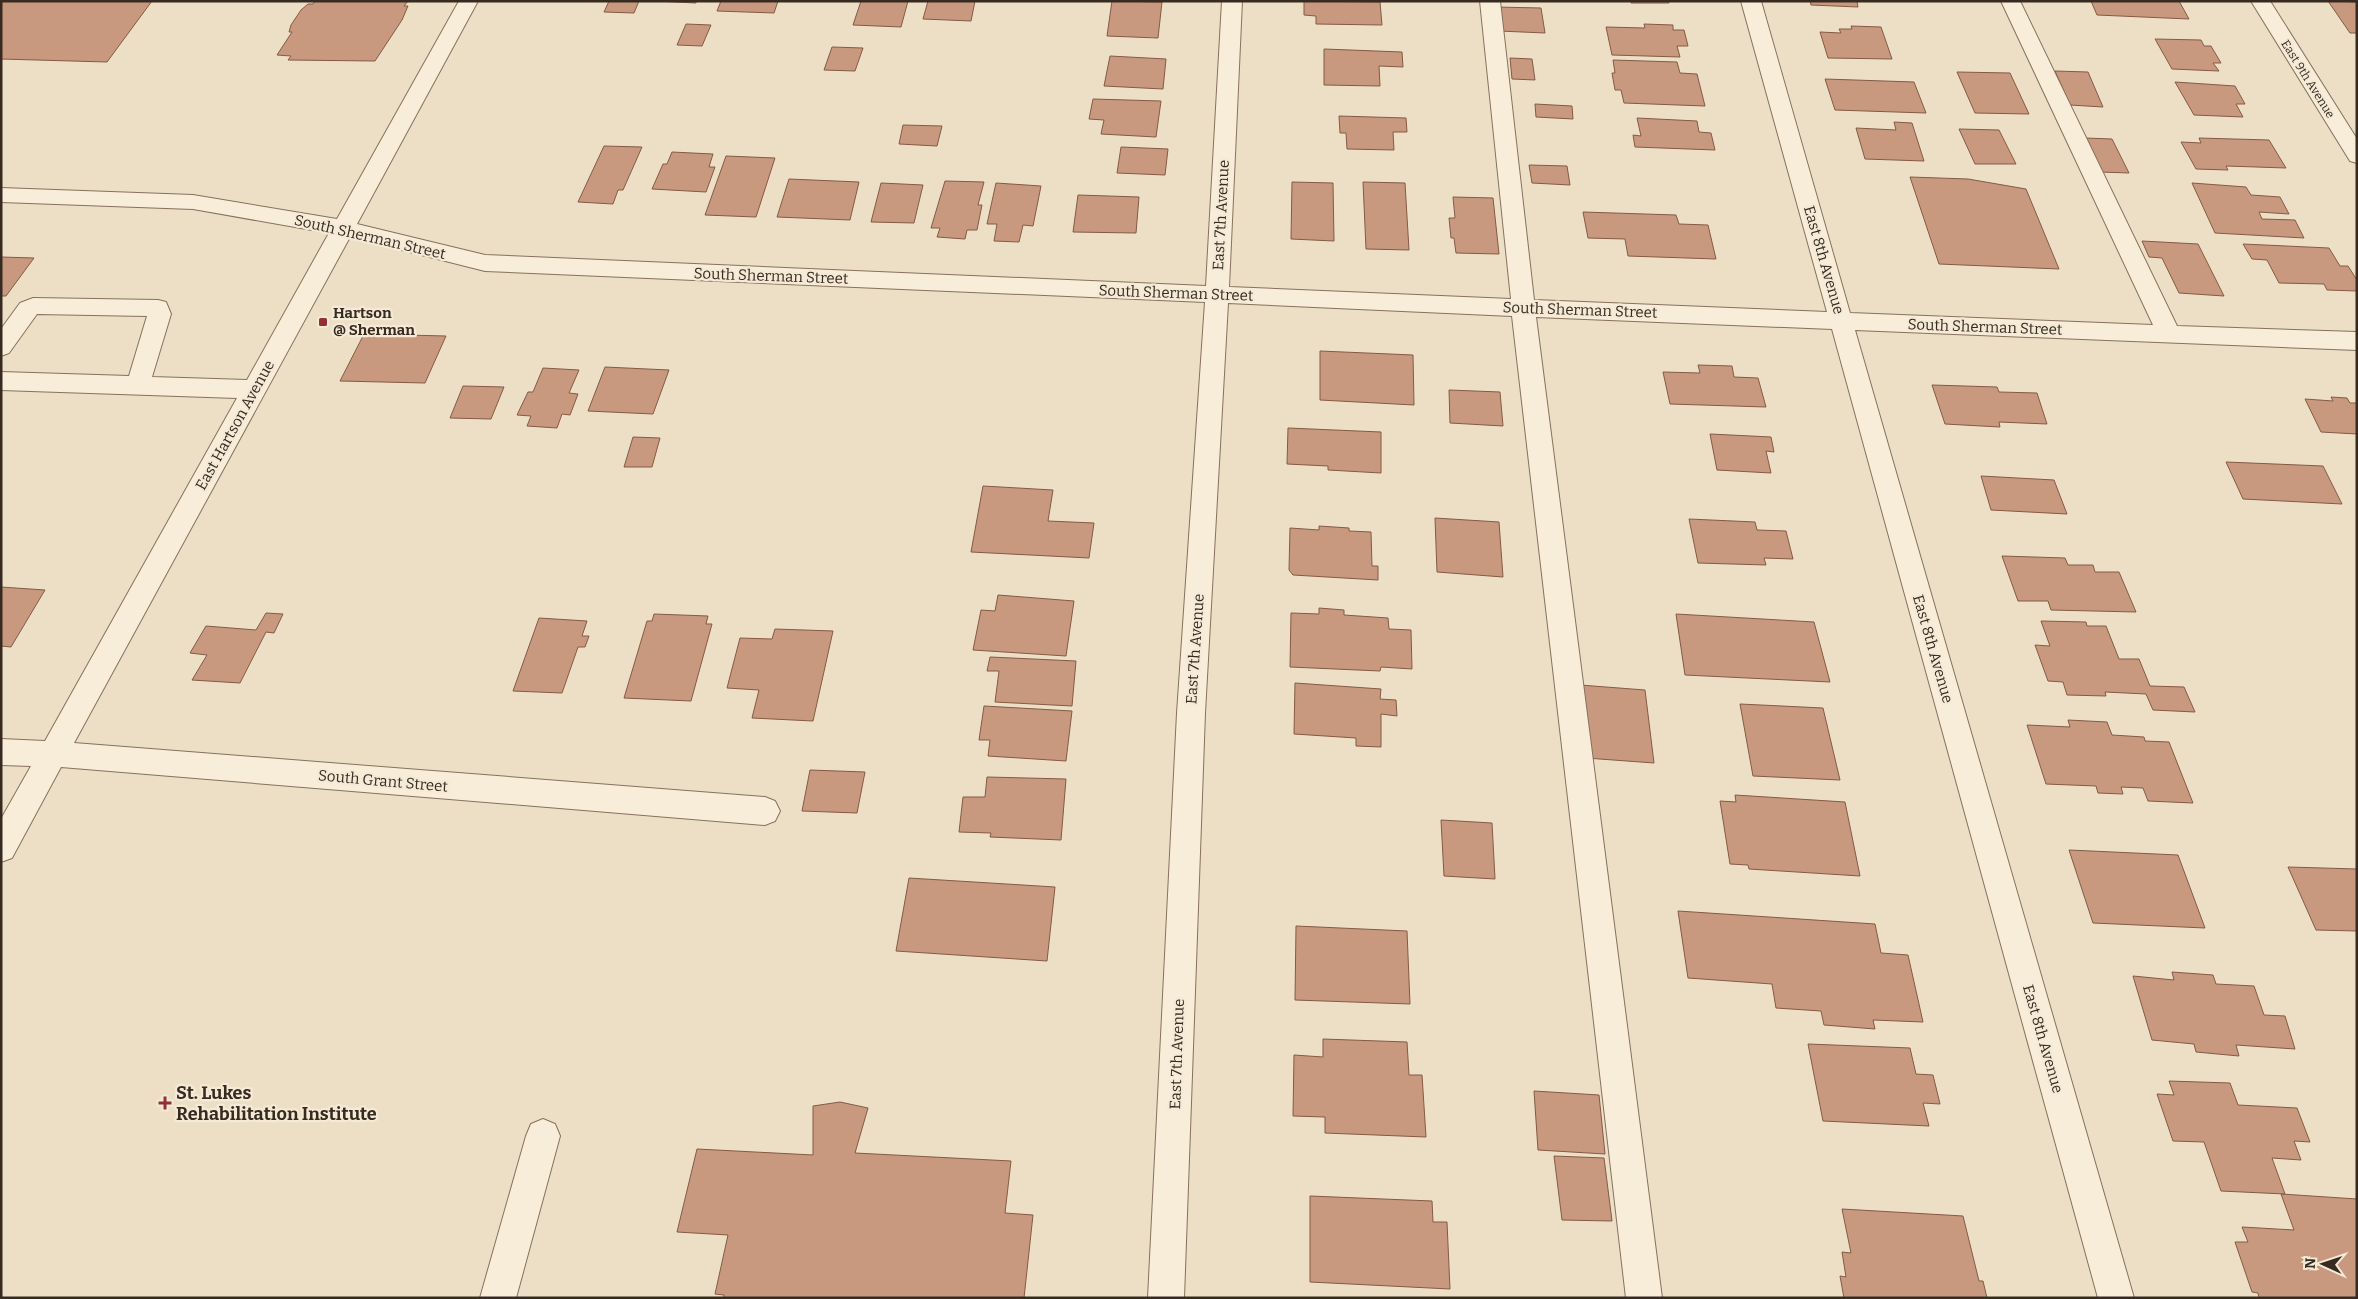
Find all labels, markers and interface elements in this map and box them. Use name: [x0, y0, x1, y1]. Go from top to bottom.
street label: East 9th Avenue: [2278, 37, 2338, 121]
street label: East 7th Avenue: [1209, 159, 1233, 271]
street label: East 8th Avenue: [1800, 204, 1848, 316]
street label: South Sherman Street: [293, 211, 448, 263]
street label: South Sherman Street: [693, 264, 849, 288]
street label: South Sherman Street: [1098, 281, 1254, 305]
street label: South Sherman Street: [1502, 298, 1658, 322]
place label: Hartson @ Sherman: [333, 304, 415, 339]
street label: South Sherman Street: [1907, 315, 2063, 339]
marker: Hartson @ Sherman: [317, 316, 329, 328]
street label: East Hartson Avenue: [192, 357, 278, 493]
street label: East 7th Avenue: [1182, 593, 1208, 705]
street label: East 8th Avenue: [1909, 593, 1957, 705]
street label: South Grant Street: [317, 766, 449, 796]
street label: East 8th Avenue: [2019, 983, 2067, 1095]
street label: East 7th Avenue: [1166, 998, 1188, 1110]
place label: St. Lukes Rehabilitation Institute: [176, 1082, 377, 1125]
marker: St. Lukes Rehabilitation Institute: [158, 1096, 172, 1110]
north arrow: [2298, 1239, 2348, 1289]
text: N: [2302, 1257, 2319, 1269]

